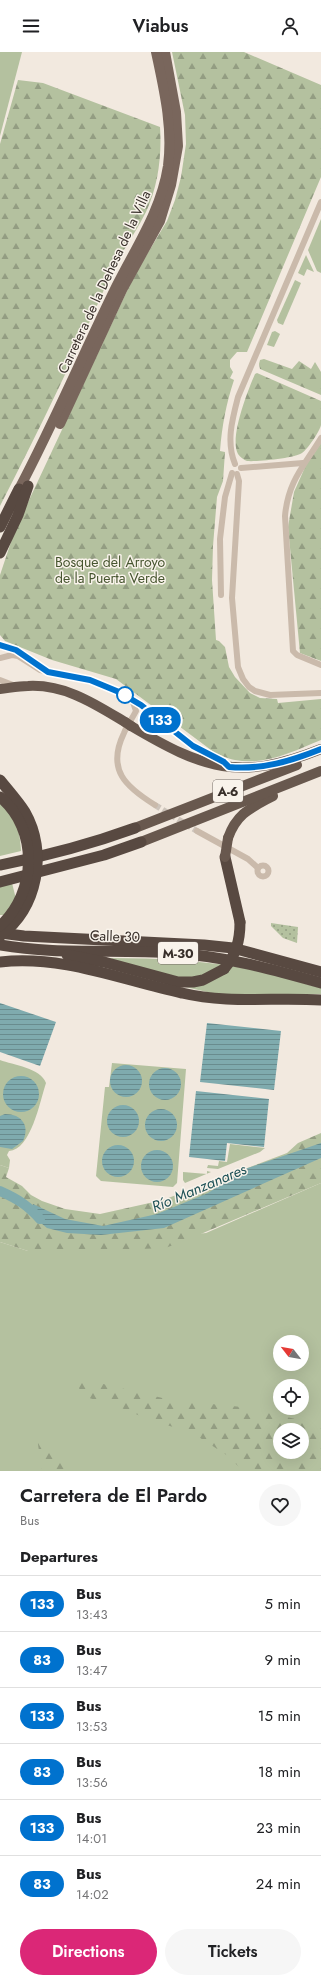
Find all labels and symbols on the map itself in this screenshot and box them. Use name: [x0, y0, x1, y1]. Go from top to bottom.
street label: Carretera de la Dehesa de la Villa: [53, 187, 155, 377]
park label: Bosque del Arroyo de la Puerta Verde: [55, 552, 165, 588]
unlabelled marker: [116, 686, 134, 704]
line badge: 133: [137, 707, 183, 733]
road number: A-6: [213, 780, 243, 802]
street label: Calle 30: [90, 925, 140, 947]
road number: M-30: [158, 942, 198, 964]
water label: Río Manzanares: [148, 1158, 250, 1218]
north arrow: [273, 1335, 309, 1371]

